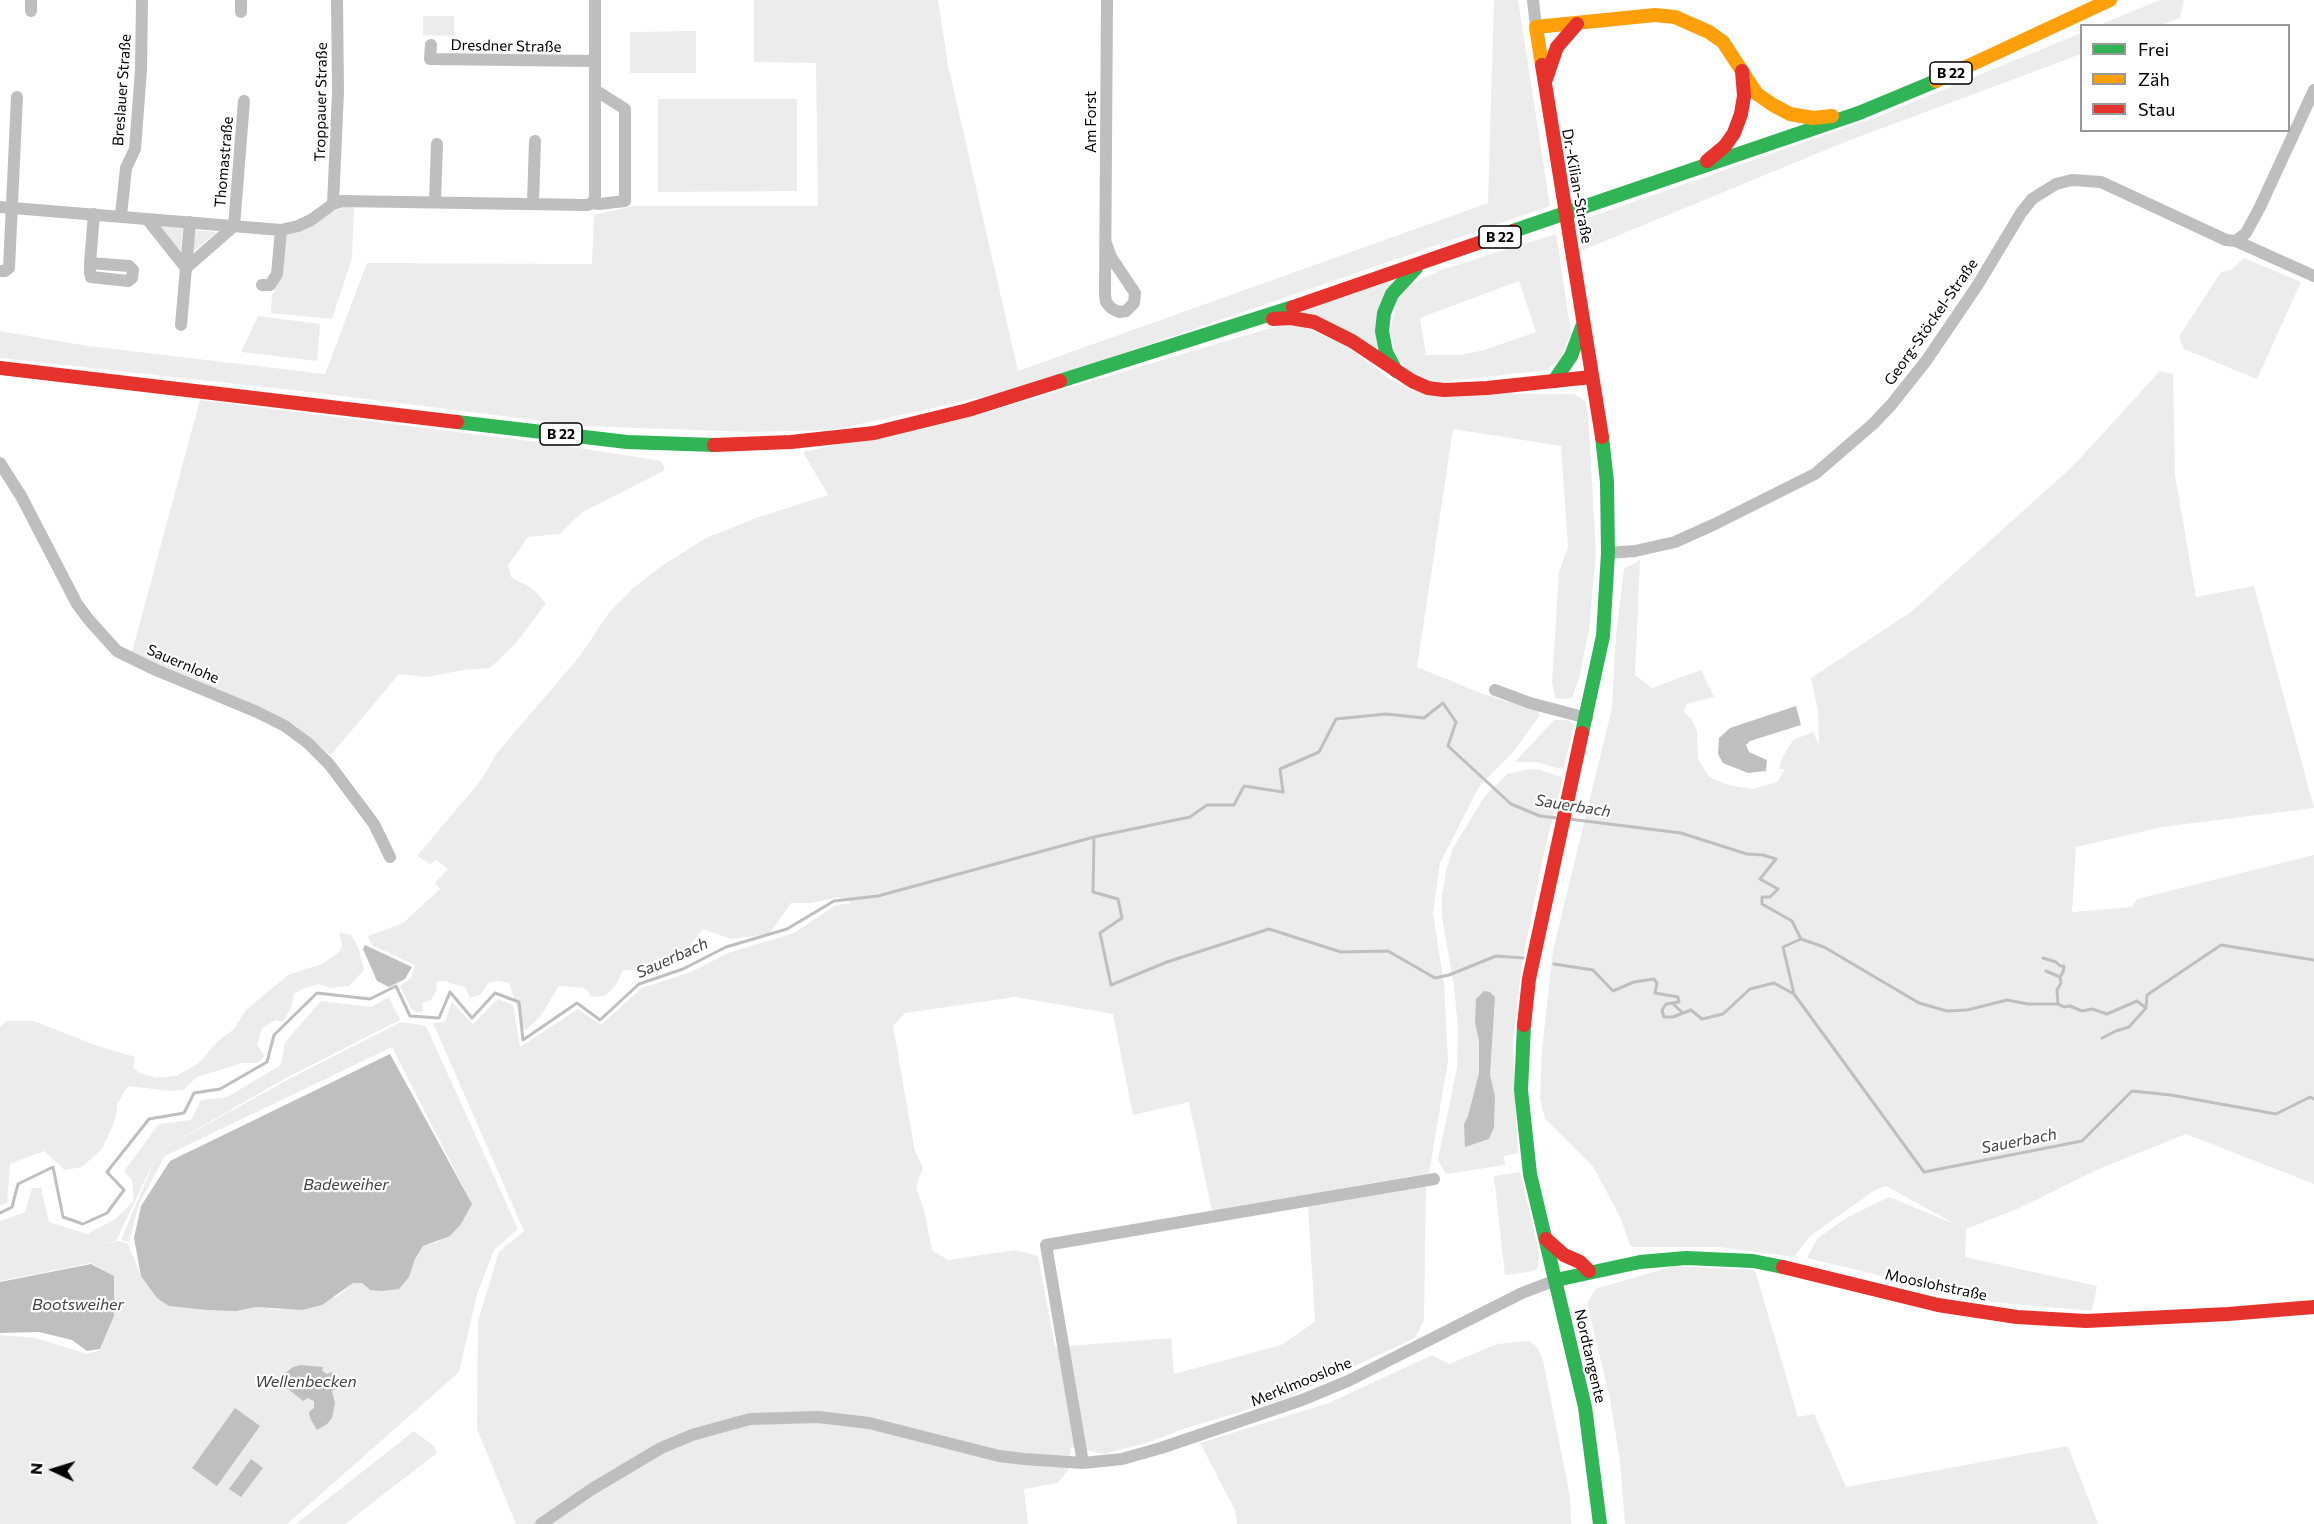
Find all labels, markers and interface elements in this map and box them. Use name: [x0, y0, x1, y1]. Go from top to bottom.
legend: [2080, 24, 2290, 132]
street label: Breslauer Straße: [109, 33, 135, 147]
street label: Dresdner Straße: [450, 36, 562, 56]
text: Frei: [2138, 38, 2169, 60]
street label: Troppauer Straße: [311, 42, 331, 162]
road number: B 22: [1930, 62, 1972, 84]
text: Zäh: [2138, 68, 2170, 90]
street label: Am Forst: [1082, 91, 1100, 153]
text: Stau: [2138, 98, 2175, 120]
street label: Thomastraße: [211, 116, 237, 208]
street label: Dr.-Kilian-Straße: [1558, 127, 1596, 245]
road number: B 22: [1479, 226, 1521, 248]
street label: Georg-Stöckel-Straße: [1880, 255, 1982, 389]
road number: B 22: [540, 423, 582, 445]
street label: Sauernlohe: [144, 641, 222, 687]
water label: Sauerbach: [1534, 791, 1612, 821]
water label: Sauerbach: [633, 934, 711, 982]
water label: Sauerbach: [1980, 1124, 2058, 1158]
water label: Badeweiher: [303, 1175, 389, 1195]
street label: Mooslohstraße: [1883, 1265, 1989, 1305]
water label: Bootsweiher: [32, 1295, 124, 1315]
street label: Nordtangente: [1570, 1307, 1610, 1405]
street label: Merklmooslohe: [1248, 1354, 1354, 1410]
water label: Wellenbecken: [255, 1372, 357, 1392]
north arrow: [24, 1440, 84, 1500]
text: N: [26, 1462, 45, 1475]

